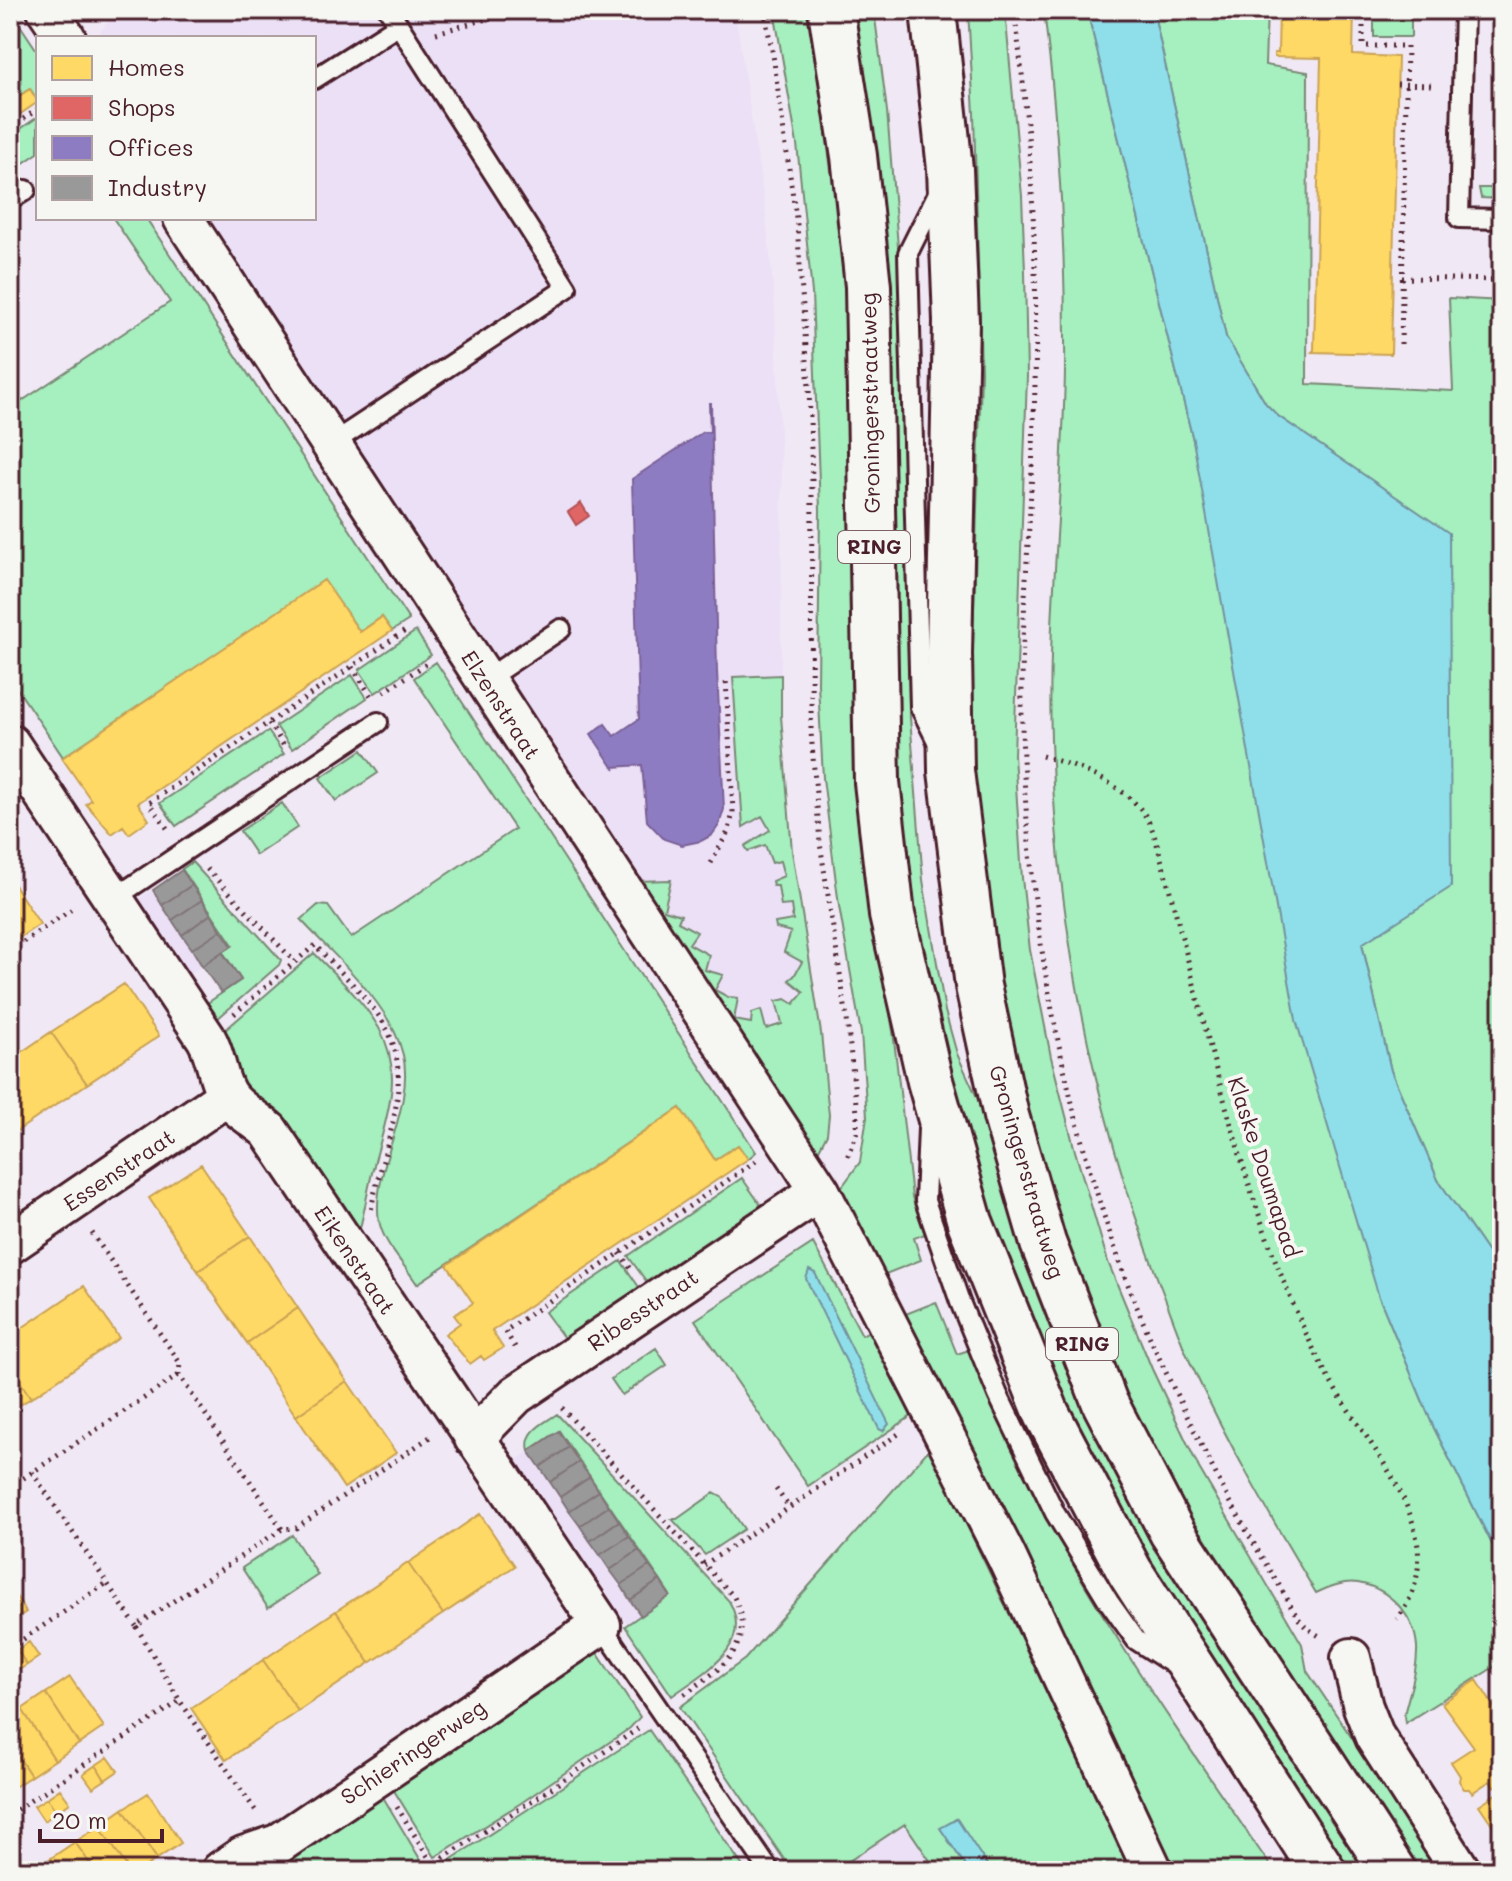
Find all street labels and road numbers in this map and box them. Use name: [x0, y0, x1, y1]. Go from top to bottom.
street label: Groningerstraatweg: [853, 292, 886, 514]
road number: RING: [838, 531, 910, 563]
street label: Elzenstraat: [455, 645, 548, 765]
street label: Groningerstraatweg: [983, 1062, 1072, 1282]
street label: Klaske Doumapad: [1222, 1073, 1307, 1261]
street label: Essenstraat: [57, 1122, 180, 1217]
street label: Eikenstraat: [308, 1200, 402, 1320]
street label: Ribesstraat: [582, 1262, 704, 1357]
road number: RING: [1046, 1328, 1118, 1360]
street label: Schieringerweg: [335, 1692, 491, 1811]

